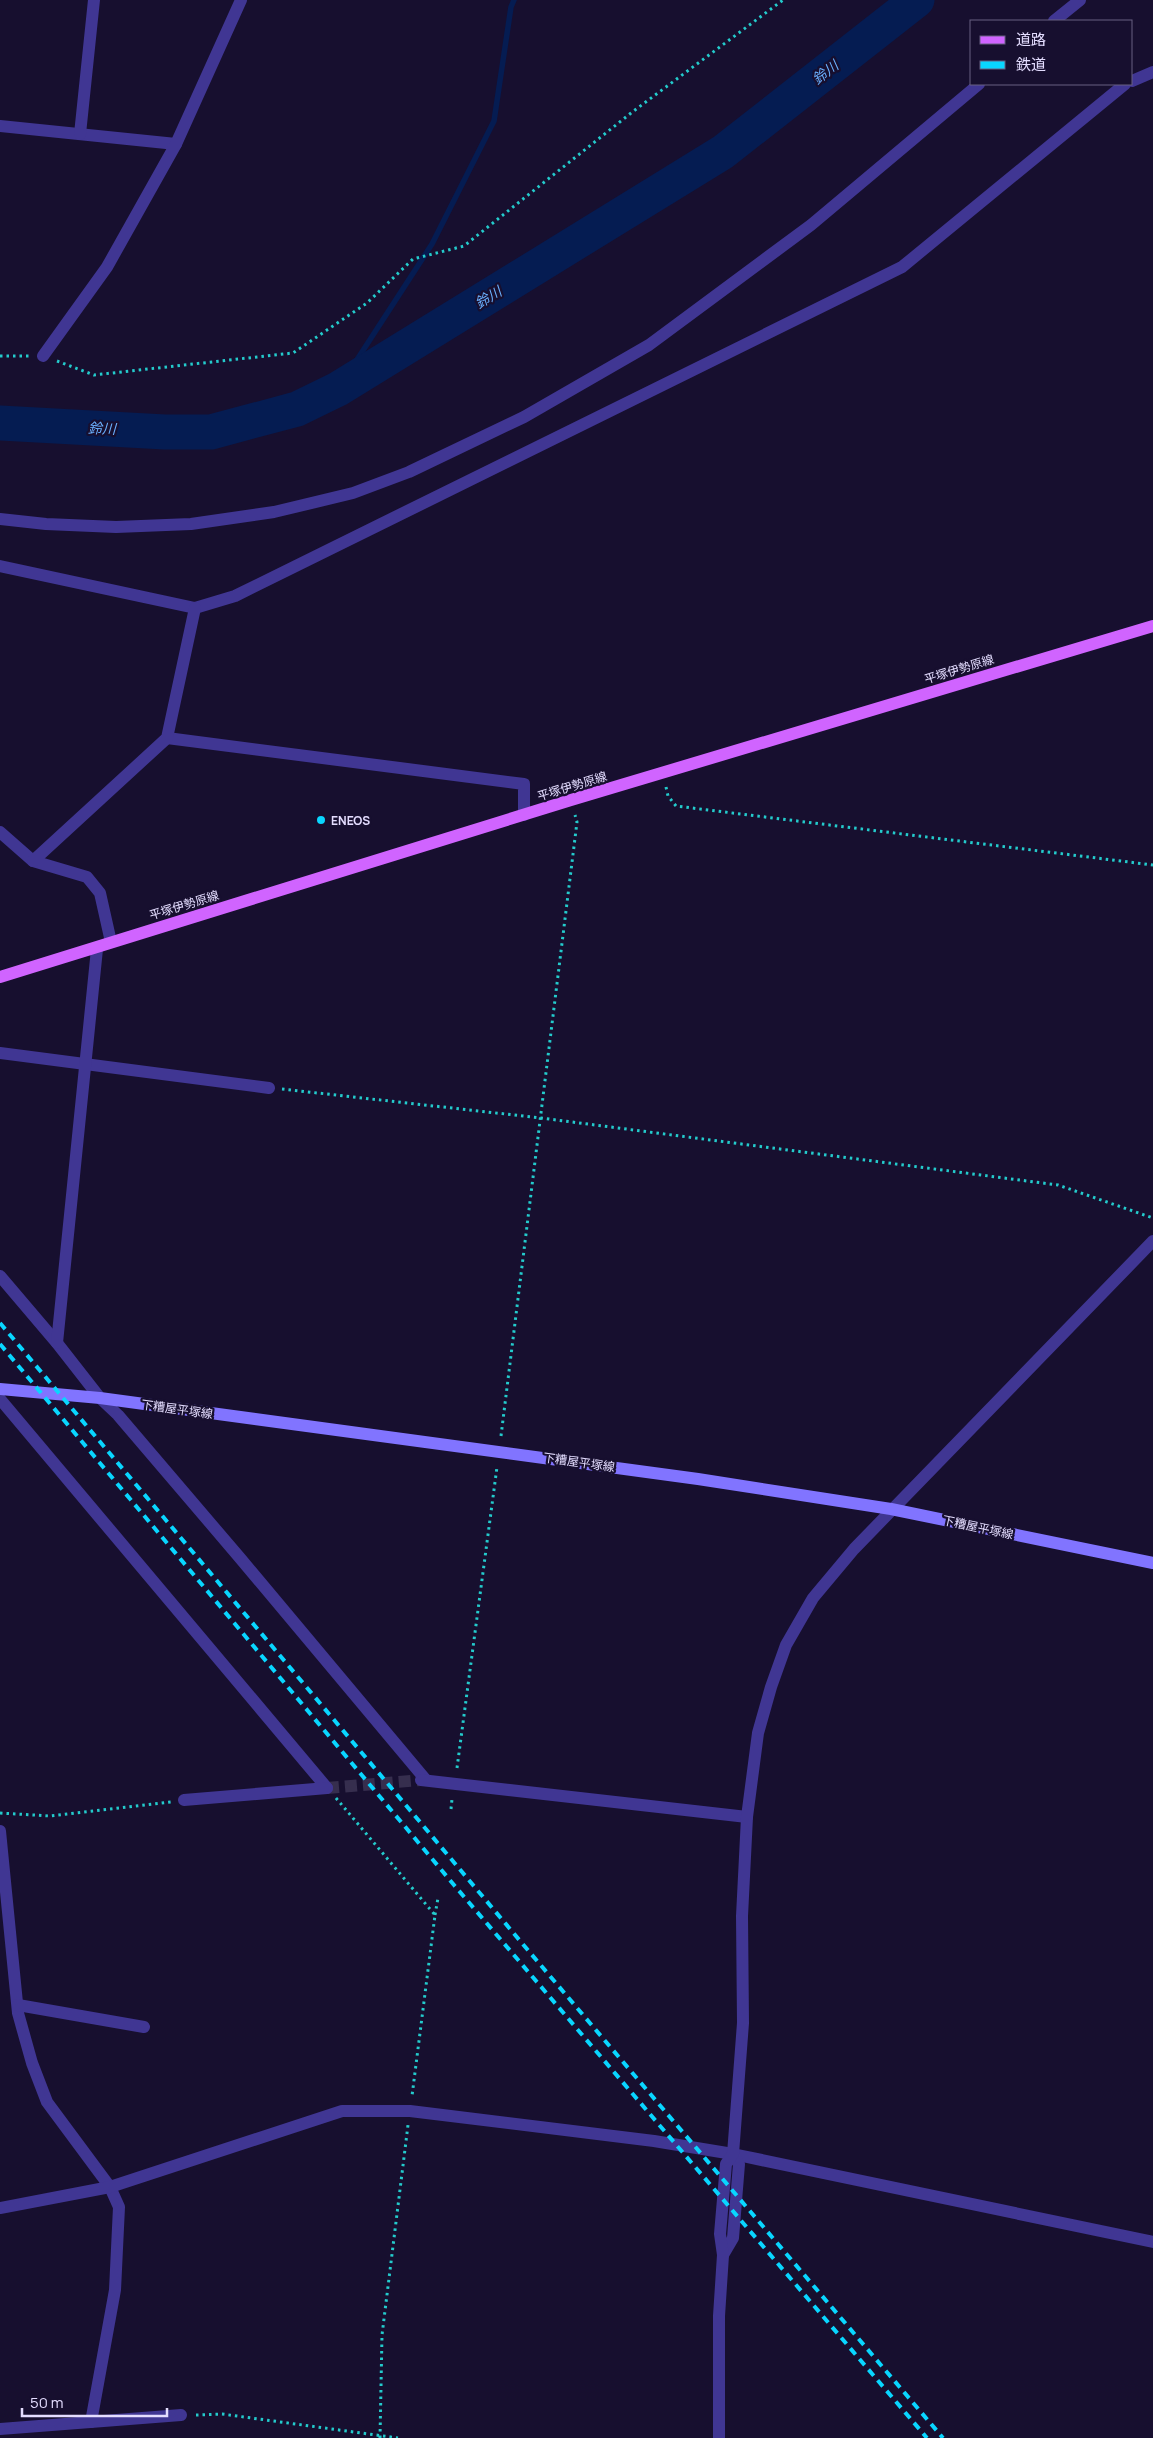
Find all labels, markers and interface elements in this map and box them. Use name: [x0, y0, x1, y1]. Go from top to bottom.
legend: [970, 20, 1133, 85]
text: 道路: [1016, 29, 1046, 50]
text: 鉄道: [1016, 54, 1046, 75]
water label: 鈴川: [808, 55, 843, 88]
water label: 鈴川: [471, 280, 507, 312]
water label: 鈴川: [88, 418, 118, 438]
street label: 平塚伊勢原線: [922, 650, 996, 688]
street label: 平塚伊勢原線: [535, 767, 609, 805]
place label: ENEOS: [331, 812, 370, 829]
marker: ENEOS: [315, 814, 327, 826]
street label: 平塚伊勢原線: [147, 886, 221, 924]
street label: 下糟屋平塚線: [140, 1396, 214, 1422]
street label: 下糟屋平塚線: [542, 1449, 616, 1475]
street label: 下糟屋平塚線: [941, 1511, 1015, 1543]
scale bar: [22, 2386, 168, 2418]
text: 50 m: [30, 2392, 64, 2413]

